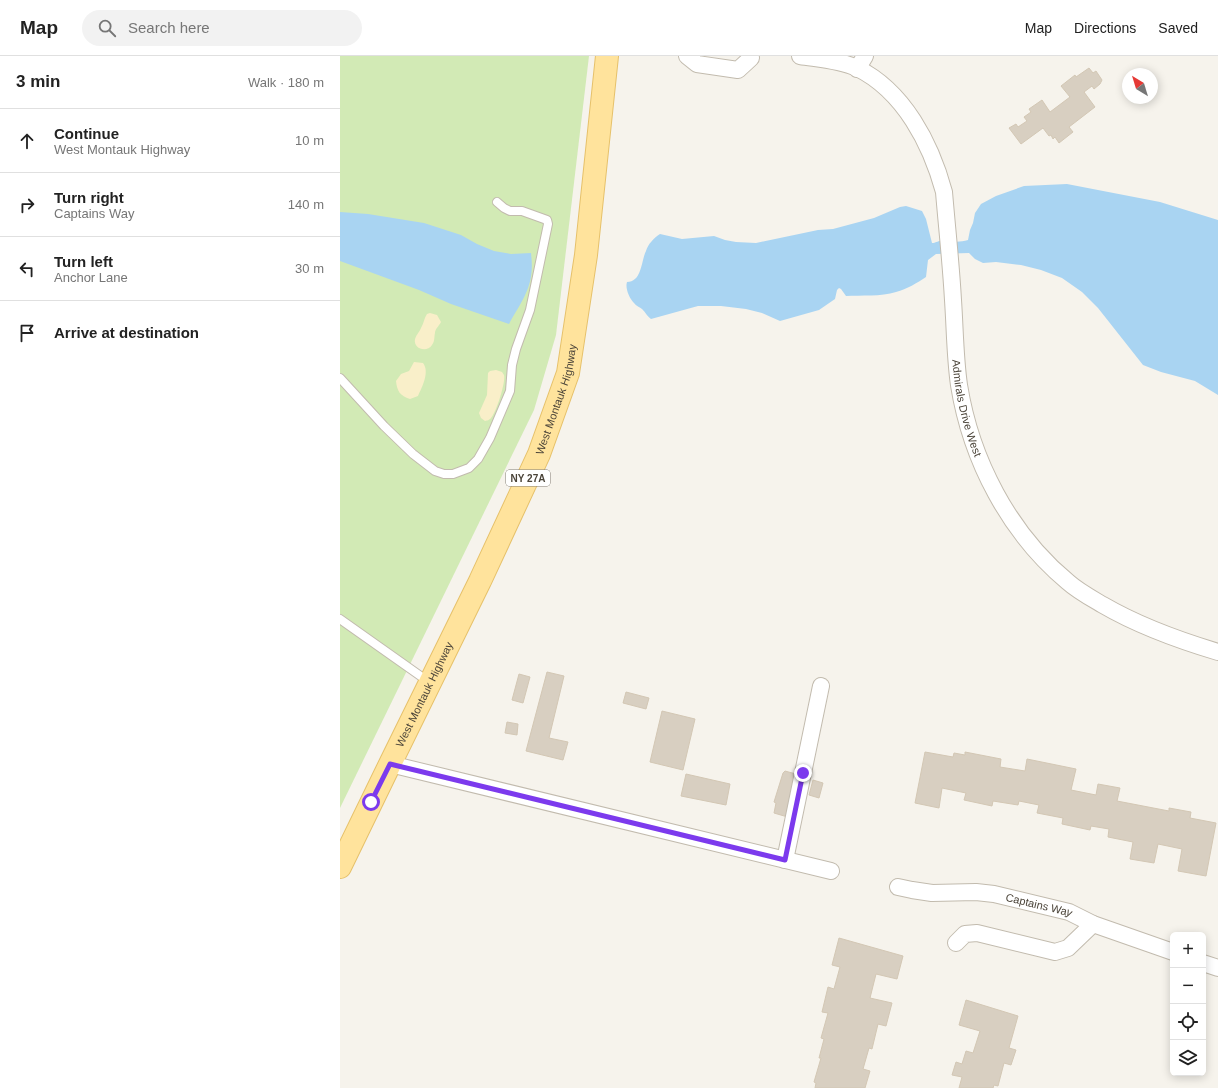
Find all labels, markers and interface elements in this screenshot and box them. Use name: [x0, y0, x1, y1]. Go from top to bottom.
search box: [82, 10, 362, 46]
text: Map: [20, 17, 58, 38]
icon: search: [96, 17, 118, 39]
text: Search here: [128, 19, 210, 36]
text: Map: [1025, 20, 1052, 36]
text: Directions: [1074, 20, 1136, 36]
text: Saved: [1158, 20, 1198, 36]
north arrow: [1122, 68, 1158, 104]
text: 3 min: [16, 72, 60, 91]
text: Walk · 180 m: [248, 75, 324, 90]
text: Continue: [54, 125, 119, 142]
icon: ahead: [16, 130, 38, 152]
text: 10 m: [295, 133, 324, 148]
text: West Montauk Highway: [54, 142, 190, 157]
text: Turn right: [54, 189, 124, 206]
icon: right: [16, 194, 38, 216]
text: 140 m: [288, 197, 324, 212]
text: Captains Way: [54, 206, 134, 221]
text: Turn left: [54, 253, 113, 270]
icon: left: [16, 258, 38, 280]
text: 30 m: [295, 261, 324, 276]
text: Anchor Lane: [54, 270, 128, 285]
icon: arrive: [16, 322, 38, 344]
text: Arrive at destination: [54, 324, 199, 341]
street label: West Montauk Highway: [533, 343, 578, 456]
street label: Admirals Drive West: [950, 359, 984, 458]
road number: NY 27A: [506, 470, 550, 486]
street label: West Montauk Highway: [393, 640, 455, 749]
route end: [794, 764, 812, 782]
route start: [362, 793, 380, 811]
street label: Captains Way: [1005, 891, 1075, 919]
map controls: [1170, 932, 1206, 1076]
button: +: [1170, 932, 1206, 968]
button: −: [1170, 968, 1206, 1004]
button: locate: [1170, 1004, 1206, 1040]
button: layers: [1170, 1040, 1206, 1076]

